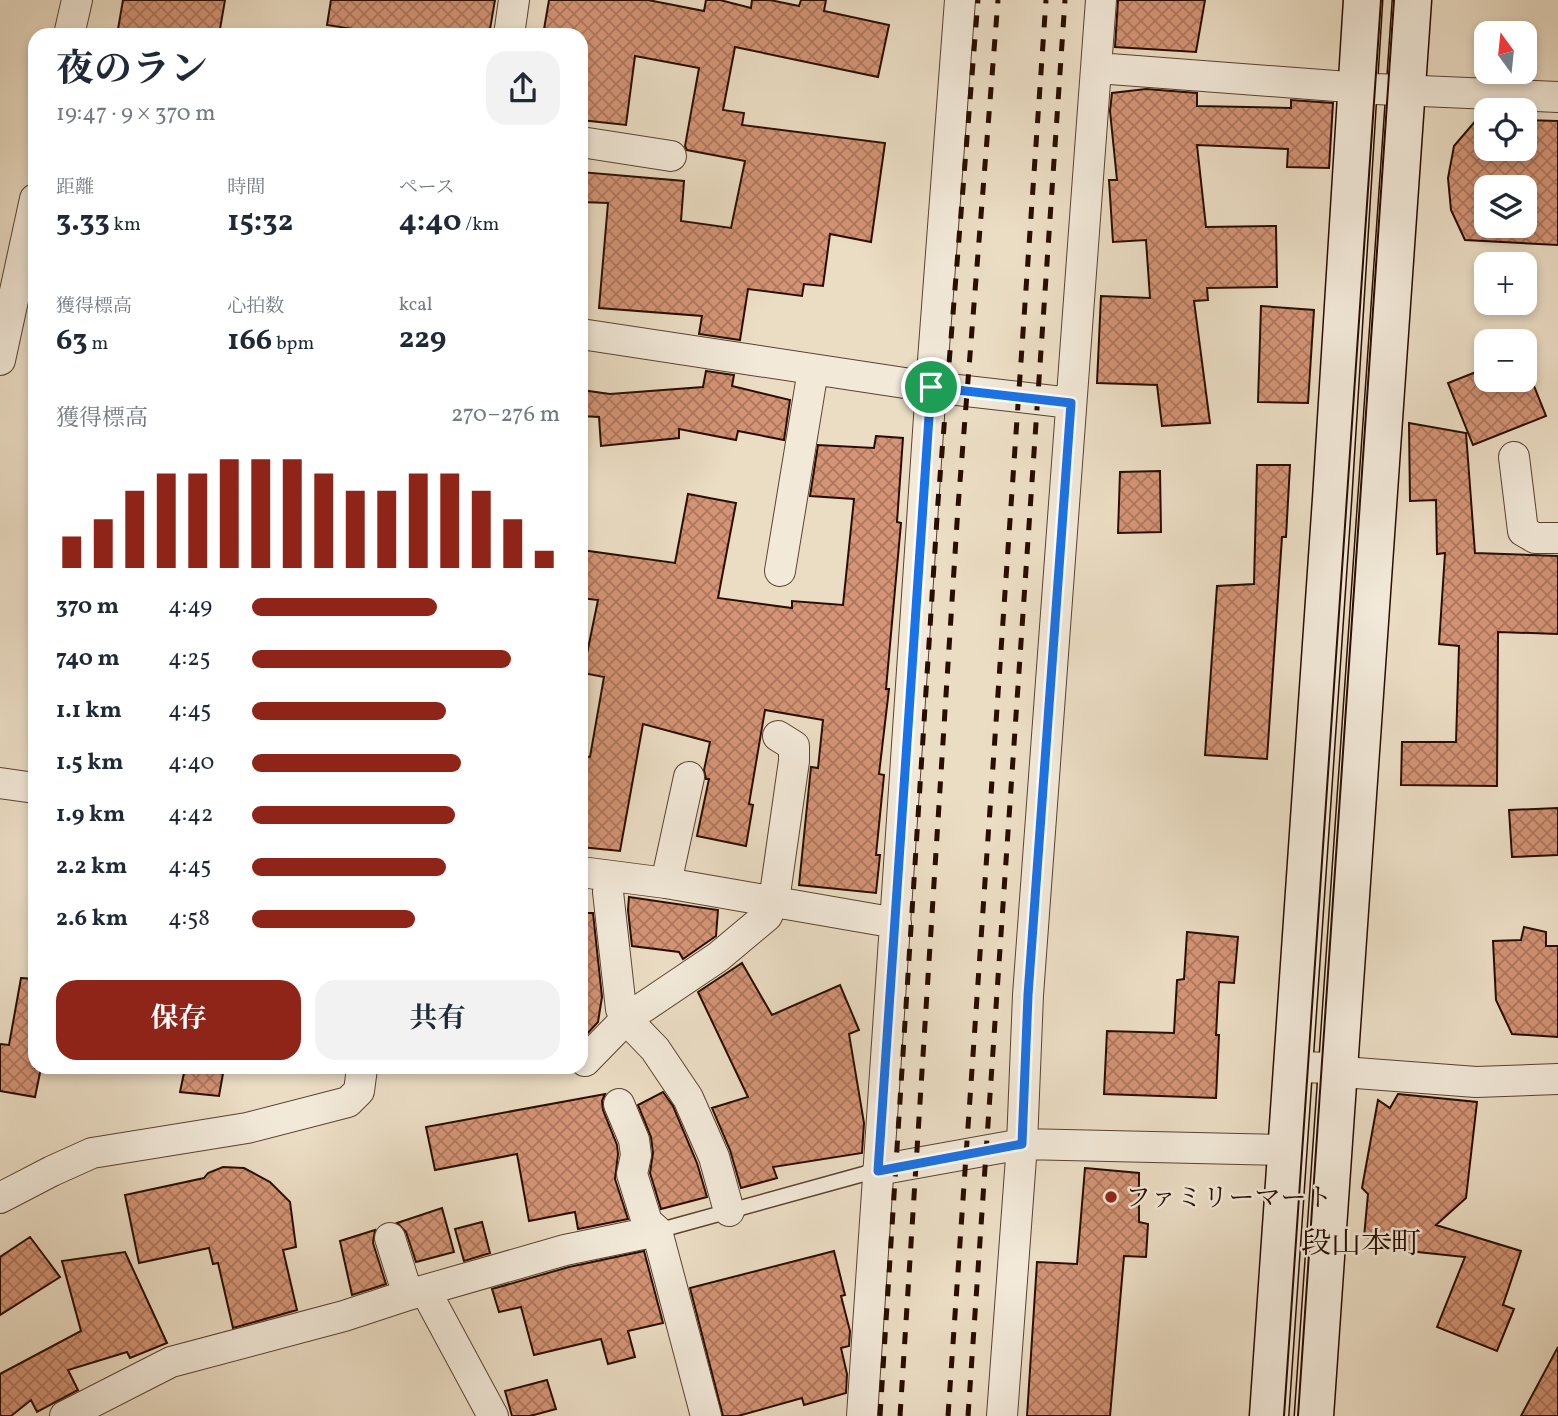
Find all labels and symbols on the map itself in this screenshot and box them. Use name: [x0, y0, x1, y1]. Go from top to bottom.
north arrow: [1474, 21, 1536, 84]
pin: [901, 357, 961, 417]
place label: ファミリーマート: [1125, 1181, 1332, 1217]
marker: ファミリーマート: [1103, 1189, 1119, 1205]
district label: 段山本町: [1301, 1224, 1421, 1266]

